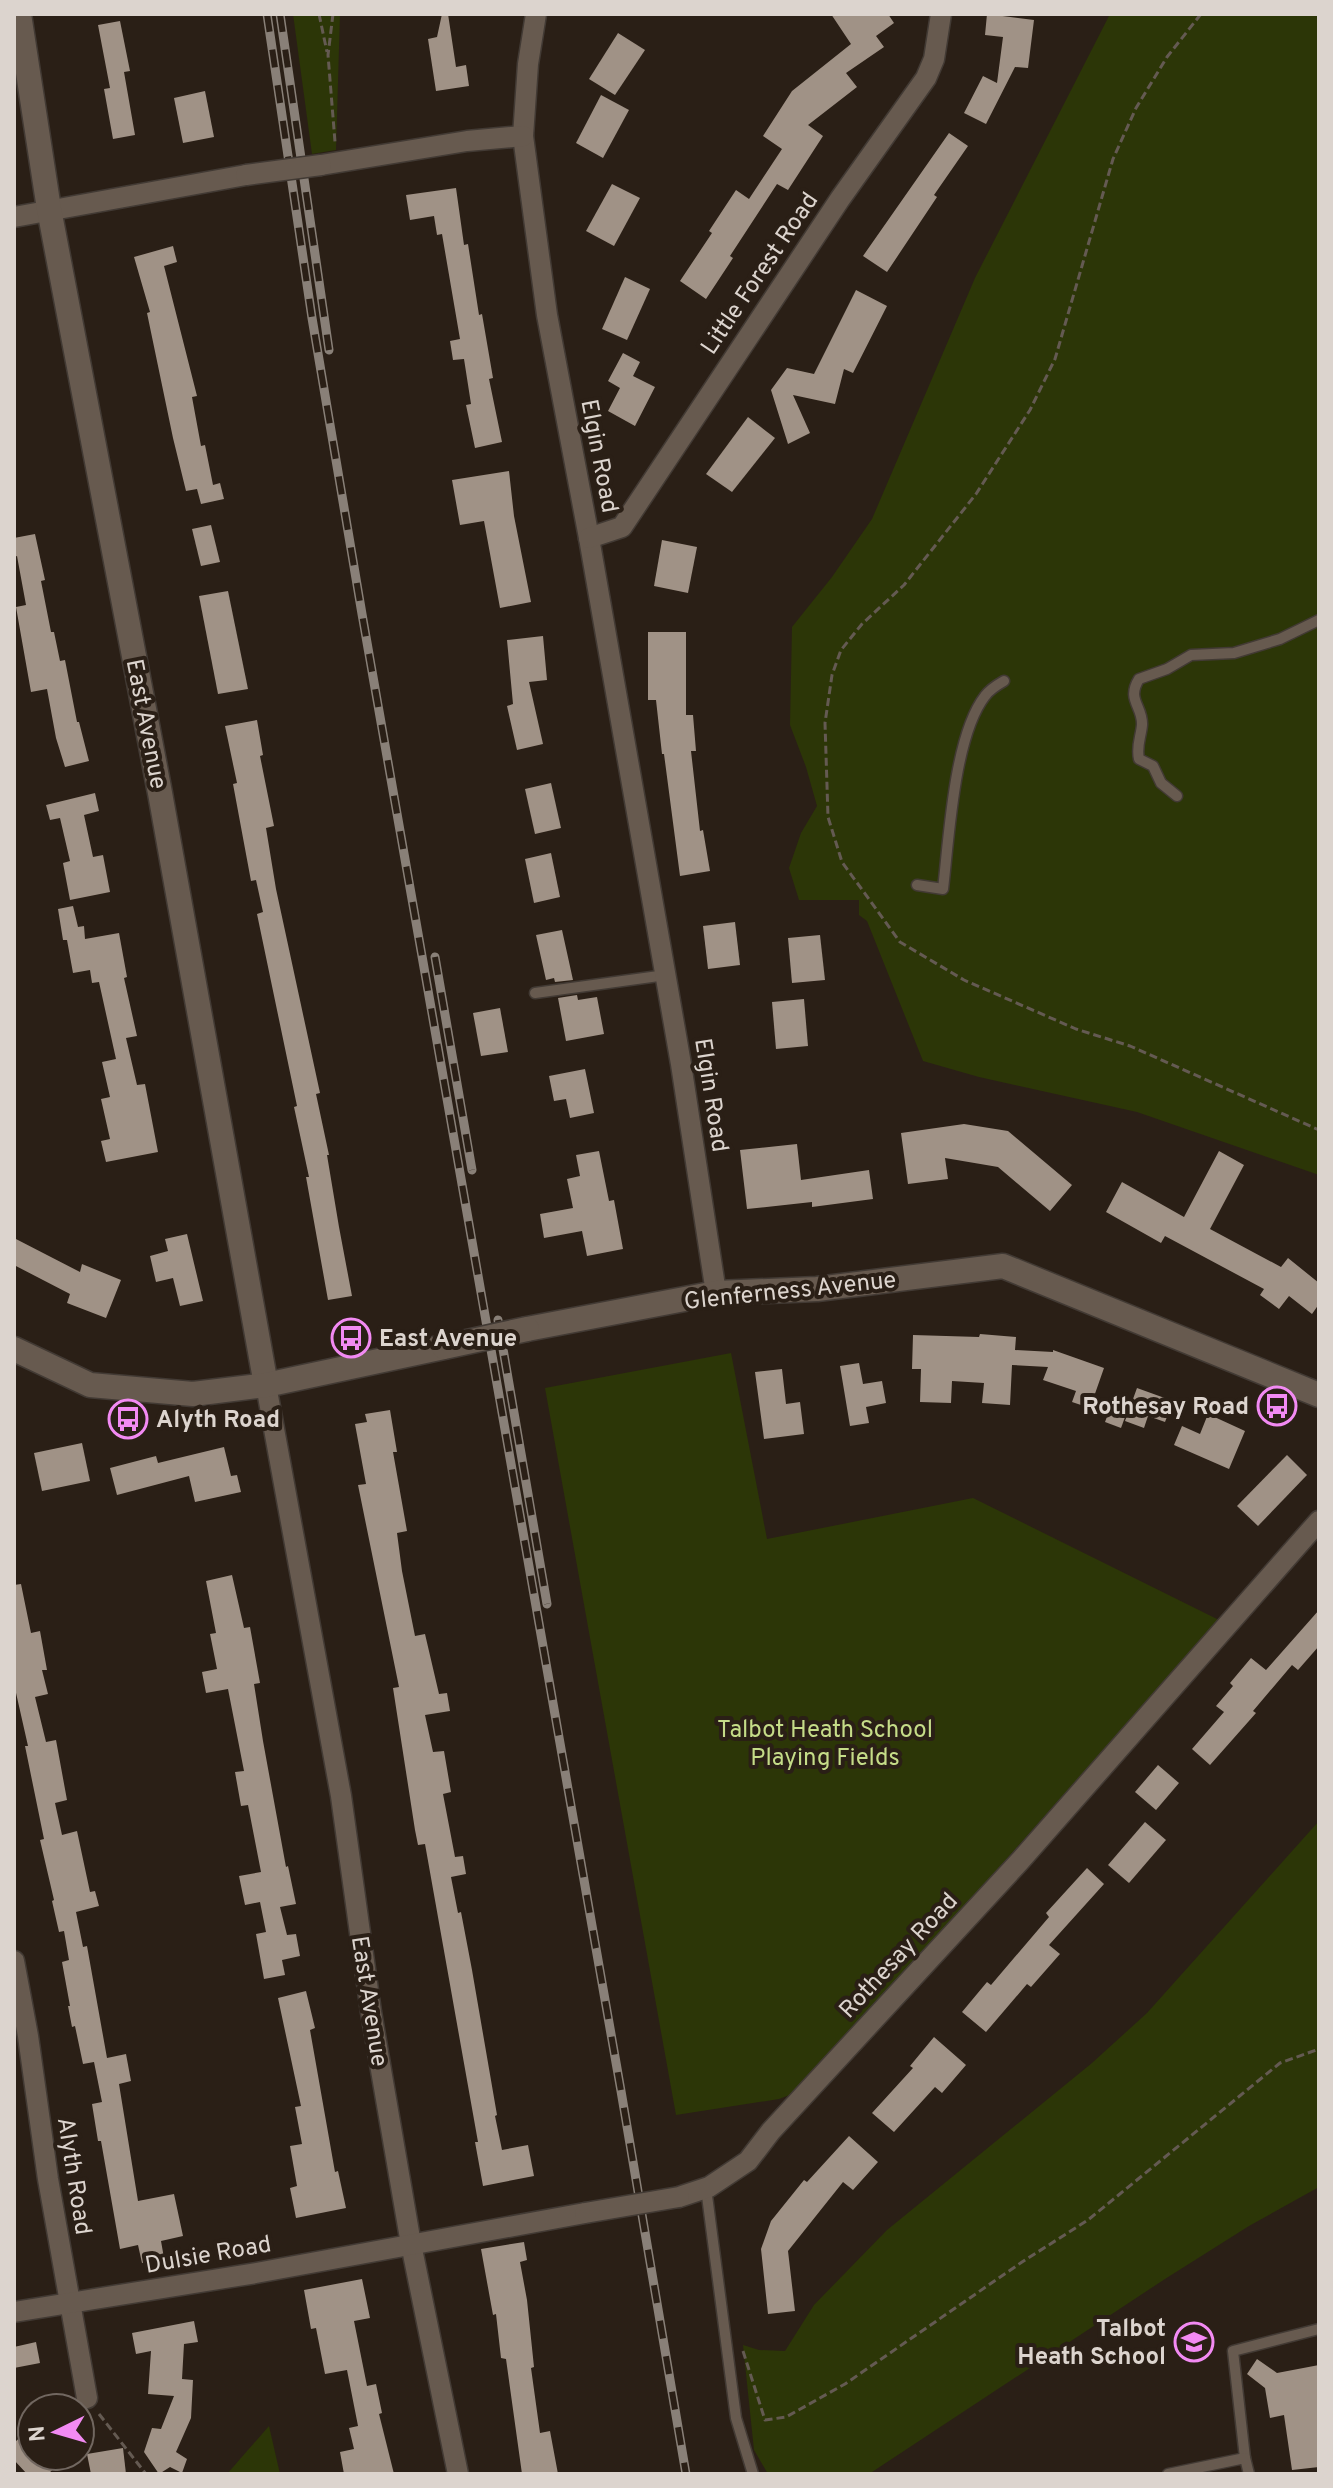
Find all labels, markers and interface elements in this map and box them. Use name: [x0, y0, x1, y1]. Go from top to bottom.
street label: Little Forest Road: [695, 187, 826, 361]
street label: Elgin Road: [572, 397, 624, 516]
street label: East Avenue: [118, 657, 172, 792]
street label: Elgin Road: [686, 1036, 734, 1154]
street label: Glenferness Avenue: [683, 1266, 898, 1318]
bus stop icon: East Avenue: [330, 1317, 372, 1359]
place label: East Avenue: [379, 1325, 517, 1355]
bus stop icon: Rothesay Road: [1256, 1385, 1298, 1427]
place label: Rothesay Road: [1082, 1393, 1249, 1423]
bus stop icon: Alyth Road: [107, 1398, 149, 1440]
place label: Alyth Road: [156, 1406, 280, 1436]
park label: Talbot Heath School Playing Fields: [717, 1716, 933, 1774]
street label: Rothesay Road: [834, 1887, 965, 2026]
street label: East Avenue: [343, 1934, 393, 2069]
street label: Alyth Road: [49, 2115, 97, 2237]
street label: Dulsie Road: [143, 2230, 274, 2282]
place label: Talbot Heath School: [1017, 2315, 1166, 2373]
school or university icon: Talbot Heath School: [1173, 2321, 1215, 2363]
north arrow: [16, 2392, 96, 2472]
text: N: [24, 2424, 53, 2443]

